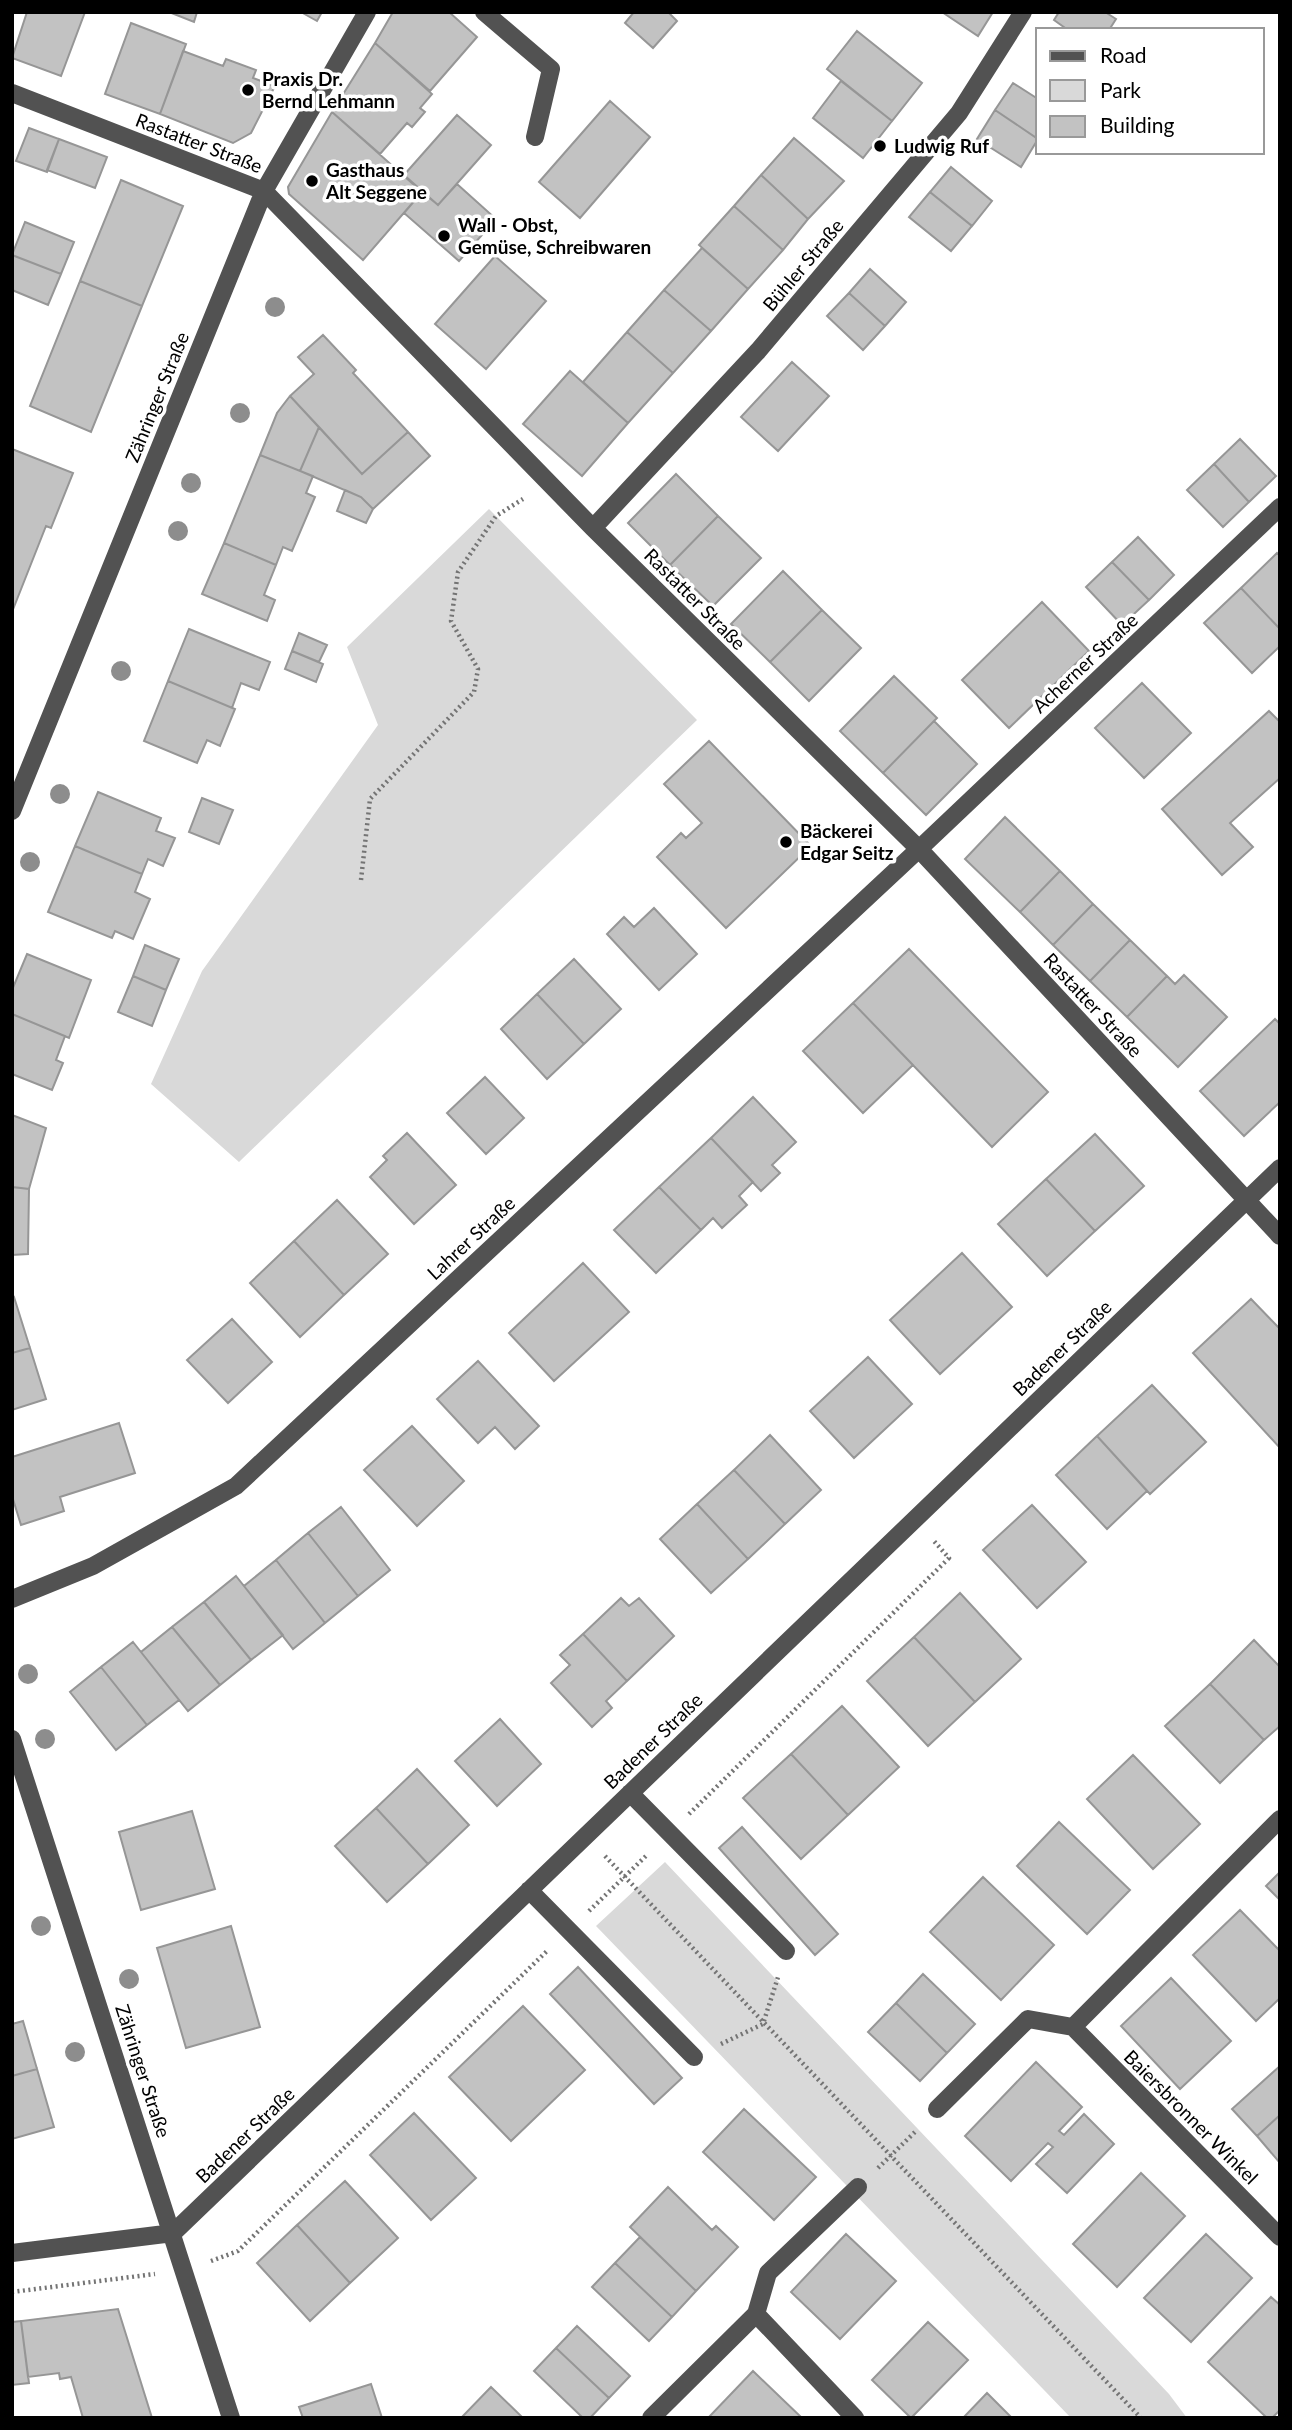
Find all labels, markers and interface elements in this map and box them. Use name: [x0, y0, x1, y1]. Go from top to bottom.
legend: [1036, 28, 1264, 154]
text: Road: [1100, 42, 1147, 67]
place label: Praxis Dr. Bernd Lehmann: [262, 67, 395, 112]
text: Park: [1100, 77, 1141, 102]
marker: Praxis Dr. Bernd Lehmann: [240, 82, 256, 98]
street label: Rastatter Straße: [133, 108, 266, 177]
text: Building: [1100, 112, 1175, 137]
place label: Ludwig Ruf: [894, 134, 989, 157]
marker: Ludwig Ruf: [872, 138, 888, 154]
place label: Gasthaus Alt Seggene: [325, 158, 427, 203]
marker: Gasthaus Alt Seggene: [304, 173, 320, 189]
place label: Wall - Obst, Gemüse, Schreibwaren: [458, 213, 651, 258]
street label: Bühler Straße: [757, 214, 848, 315]
marker: Wall - Obst, Gemüse, Schreibwaren: [436, 228, 452, 244]
street label: Zähringer Straße: [120, 328, 193, 465]
street label: Rastatter Straße: [640, 543, 751, 654]
street label: Acherner Straße: [1027, 608, 1142, 717]
place label: Bäckerei Edgar Seitz: [800, 819, 894, 864]
marker: Bäckerei Edgar Seitz: [778, 834, 794, 850]
street label: Rastatter Straße: [1039, 948, 1147, 1061]
street label: Lahrer Straße: [422, 1191, 519, 1284]
street label: Badener Straße: [1008, 1295, 1116, 1400]
street label: Badener Straße: [599, 1688, 707, 1793]
street label: Zähringer Straße: [111, 2001, 176, 2140]
street label: Baiersbronner Winkel: [1120, 2045, 1263, 2188]
street label: Badener Straße: [191, 2082, 299, 2187]

